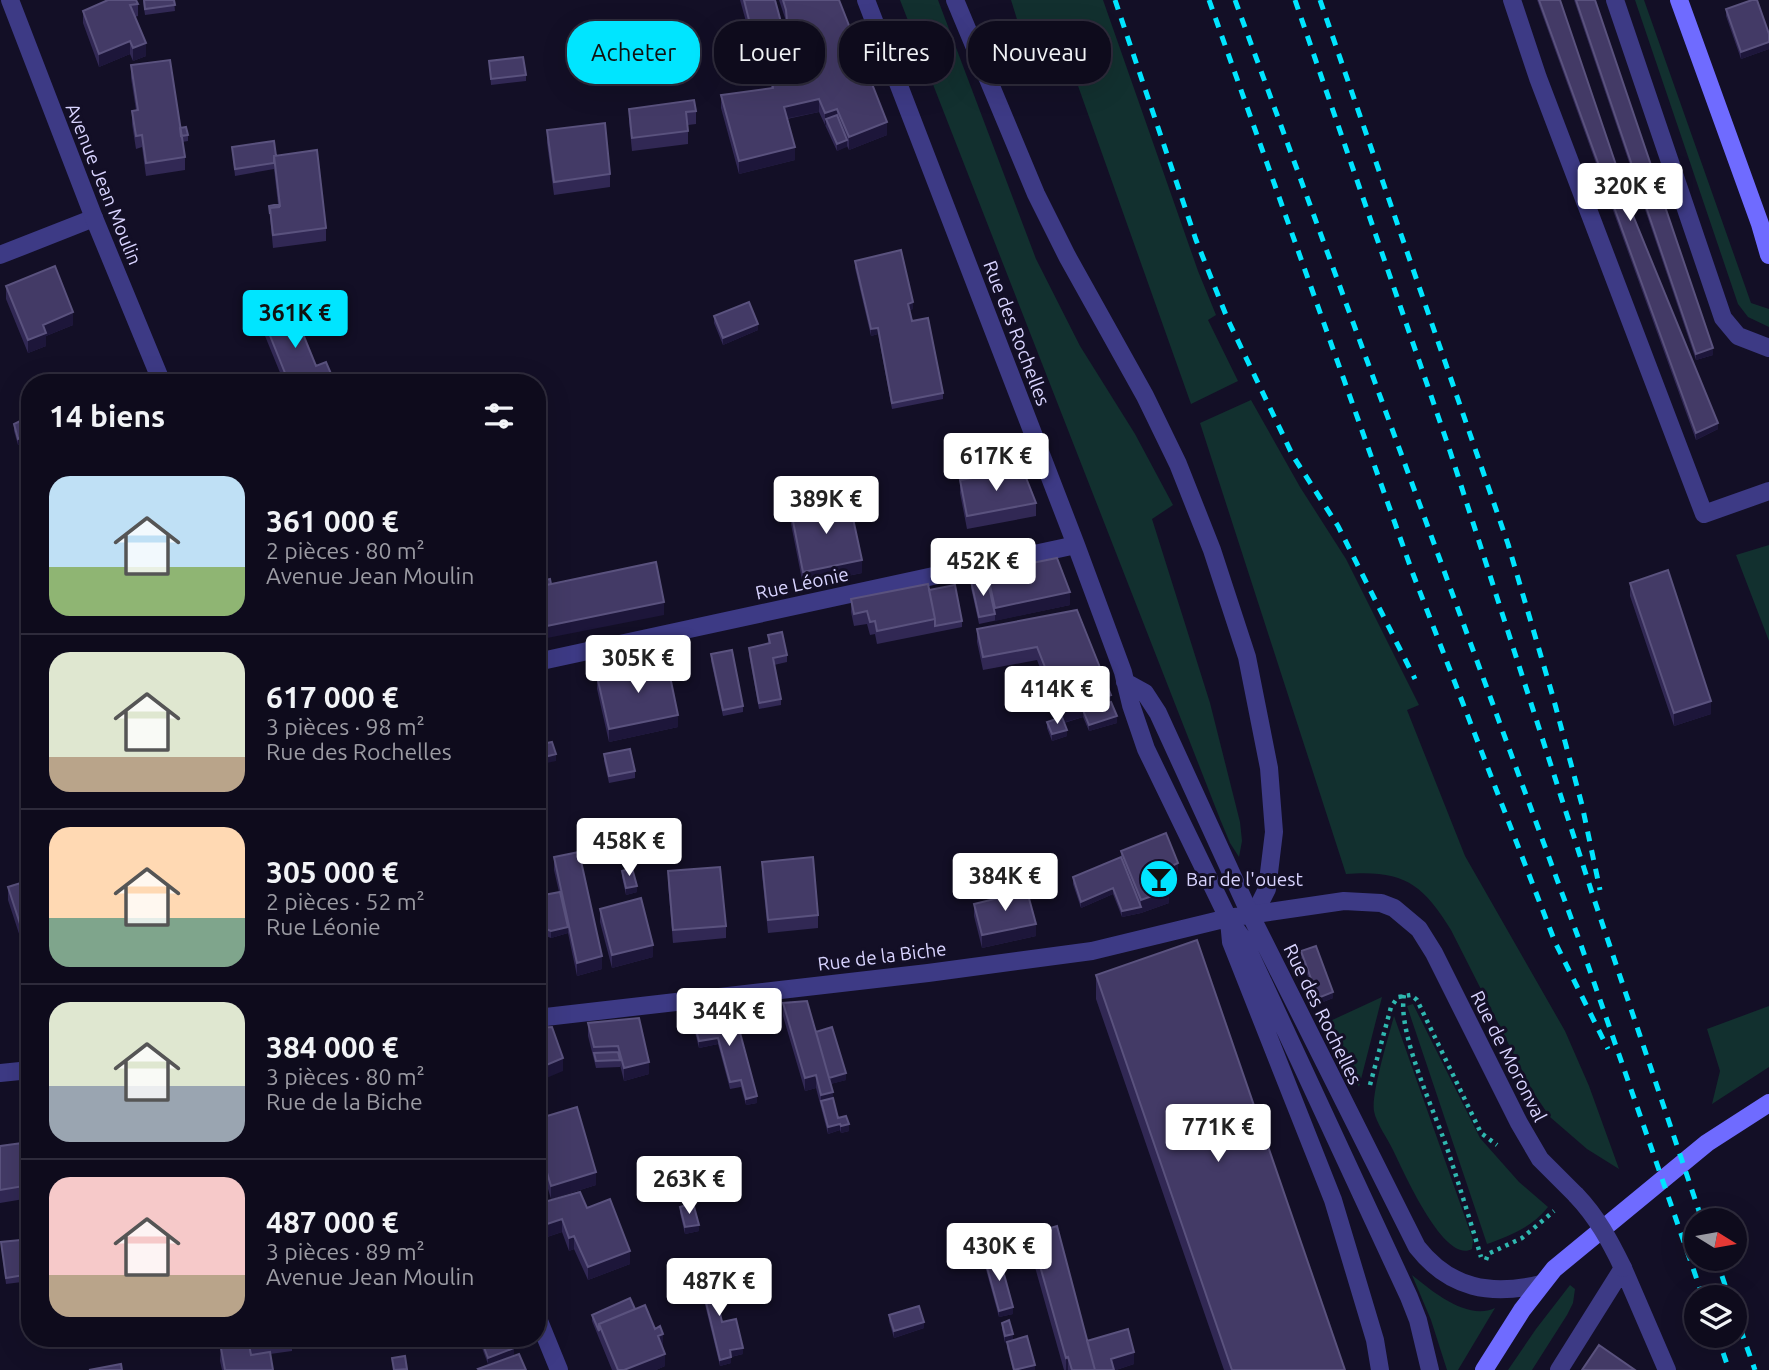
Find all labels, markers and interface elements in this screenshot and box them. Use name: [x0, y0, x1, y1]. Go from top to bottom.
chip: Acheter: [567, 21, 700, 84]
chip: Louer: [714, 21, 825, 84]
chip: Filtres: [839, 21, 954, 84]
chip: Nouveau: [968, 21, 1111, 84]
street label: Avenue Jean Moulin: [62, 100, 146, 268]
pin: 320K €: [1573, 164, 1687, 223]
text: 320K €: [1594, 173, 1666, 198]
street label: Rue des Rochelles: [979, 257, 1055, 409]
pin: 361K €: [238, 290, 352, 350]
text: 361K €: [259, 300, 331, 325]
icon: filters: [480, 397, 518, 435]
text: 14 biens: [49, 399, 165, 433]
pin: 617K €: [939, 434, 1053, 493]
text: 617K €: [960, 443, 1032, 468]
pin: 389K €: [769, 476, 883, 536]
text: 389K €: [790, 486, 862, 511]
icon: home: [105, 504, 189, 588]
text: 361 000 €: [266, 504, 399, 538]
text: 2 pièces · 80 m²: [266, 538, 425, 563]
pin: 452K €: [926, 538, 1040, 598]
text: 452K €: [947, 548, 1019, 573]
street label: Rue Léonie: [753, 562, 851, 604]
text: Avenue Jean Moulin: [266, 563, 474, 588]
pin: 305K €: [581, 636, 695, 695]
text: 305K €: [602, 645, 674, 670]
pin: 414K €: [1000, 666, 1114, 726]
text: 414K €: [1021, 676, 1093, 701]
icon: home: [105, 680, 189, 764]
text: 617 000 €: [266, 680, 399, 714]
text: 3 pièces · 98 m²: [266, 714, 425, 739]
text: Rue des Rochelles: [266, 739, 452, 764]
pin: 458K €: [572, 818, 686, 878]
text: 458K €: [593, 828, 665, 853]
pin: 384K €: [948, 853, 1062, 913]
icon: home: [105, 855, 189, 939]
text: 305 000 €: [266, 855, 399, 889]
bar icon: Bar de l'ouest: [1138, 858, 1180, 900]
text: 384K €: [969, 863, 1041, 888]
place label: Bar de l'ouest: [1186, 868, 1304, 890]
text: 2 pièces · 52 m²: [266, 889, 425, 914]
text: Rue Léonie: [266, 914, 381, 939]
street label: Rue de la Biche: [816, 937, 948, 975]
street label: Rue des Rochelles: [1279, 940, 1367, 1088]
street label: Rue de Moronval: [1466, 987, 1552, 1125]
pin: 344K €: [672, 988, 786, 1048]
text: 344K €: [693, 998, 765, 1023]
icon: home: [105, 1030, 189, 1114]
text: 384 000 €: [266, 1030, 399, 1064]
text: 3 pièces · 80 m²: [266, 1064, 425, 1089]
text: Rue de la Biche: [266, 1089, 423, 1114]
pin: 771K €: [1161, 1104, 1275, 1164]
text: 771K €: [1182, 1114, 1254, 1139]
pin: 263K €: [632, 1156, 746, 1216]
text: 263K €: [653, 1166, 725, 1191]
icon: home: [105, 1205, 189, 1289]
text: 487 000 €: [266, 1205, 399, 1239]
north arrow: [1684, 1208, 1746, 1270]
map controls: [1684, 1208, 1747, 1348]
pin: 430K €: [942, 1224, 1056, 1283]
text: 430K €: [963, 1233, 1035, 1258]
text: 3 pièces · 89 m²: [266, 1239, 425, 1264]
pin: 487K €: [662, 1258, 776, 1318]
text: Avenue Jean Moulin: [266, 1264, 474, 1289]
text: 487K €: [683, 1268, 755, 1293]
button: layers: [1684, 1285, 1747, 1348]

